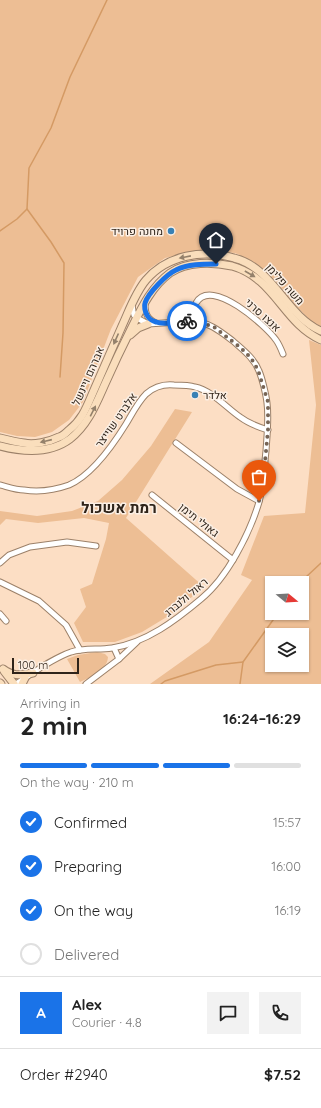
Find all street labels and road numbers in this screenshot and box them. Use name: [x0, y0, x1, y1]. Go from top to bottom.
street label: משה פלימן: [263, 260, 307, 308]
street label: אנצו סרני: [242, 295, 284, 335]
street label: אברהם ויינשל: [69, 344, 107, 408]
street label: אלברט שוייצר: [92, 390, 140, 450]
street label: גאולי תימן: [176, 500, 222, 540]
street label: ראול ולנברג: [161, 575, 211, 619]

